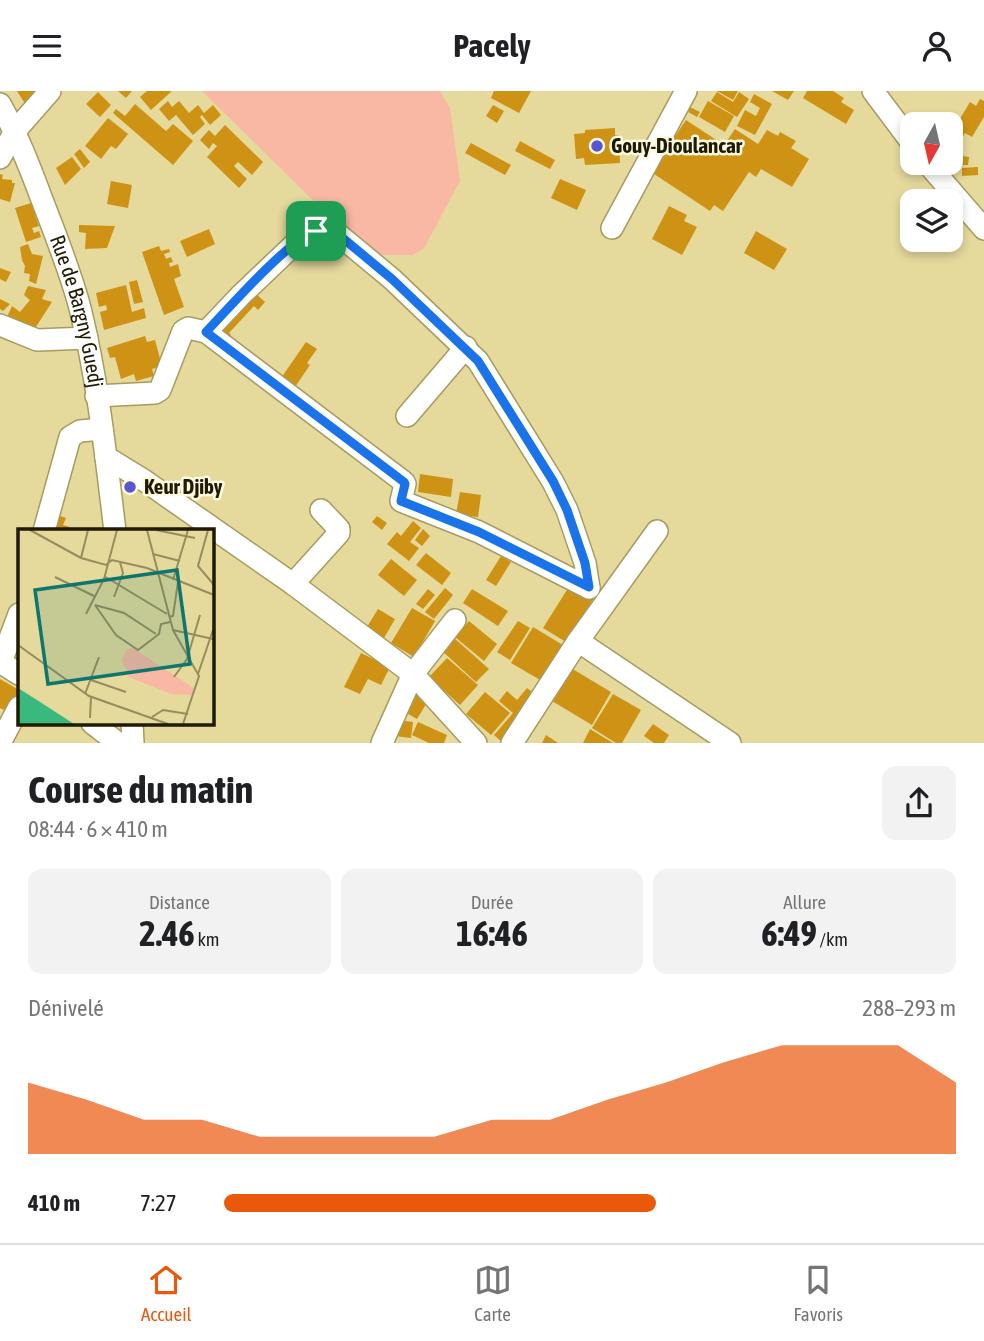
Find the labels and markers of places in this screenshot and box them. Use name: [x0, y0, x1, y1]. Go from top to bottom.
place label: Gouy-Dioulancar: [611, 133, 743, 157]
marker: Gouy-Dioulancar: [589, 138, 605, 154]
pin: [286, 201, 346, 261]
place label: Keur Djiby: [144, 474, 223, 498]
marker: Keur Djiby: [122, 479, 138, 495]

